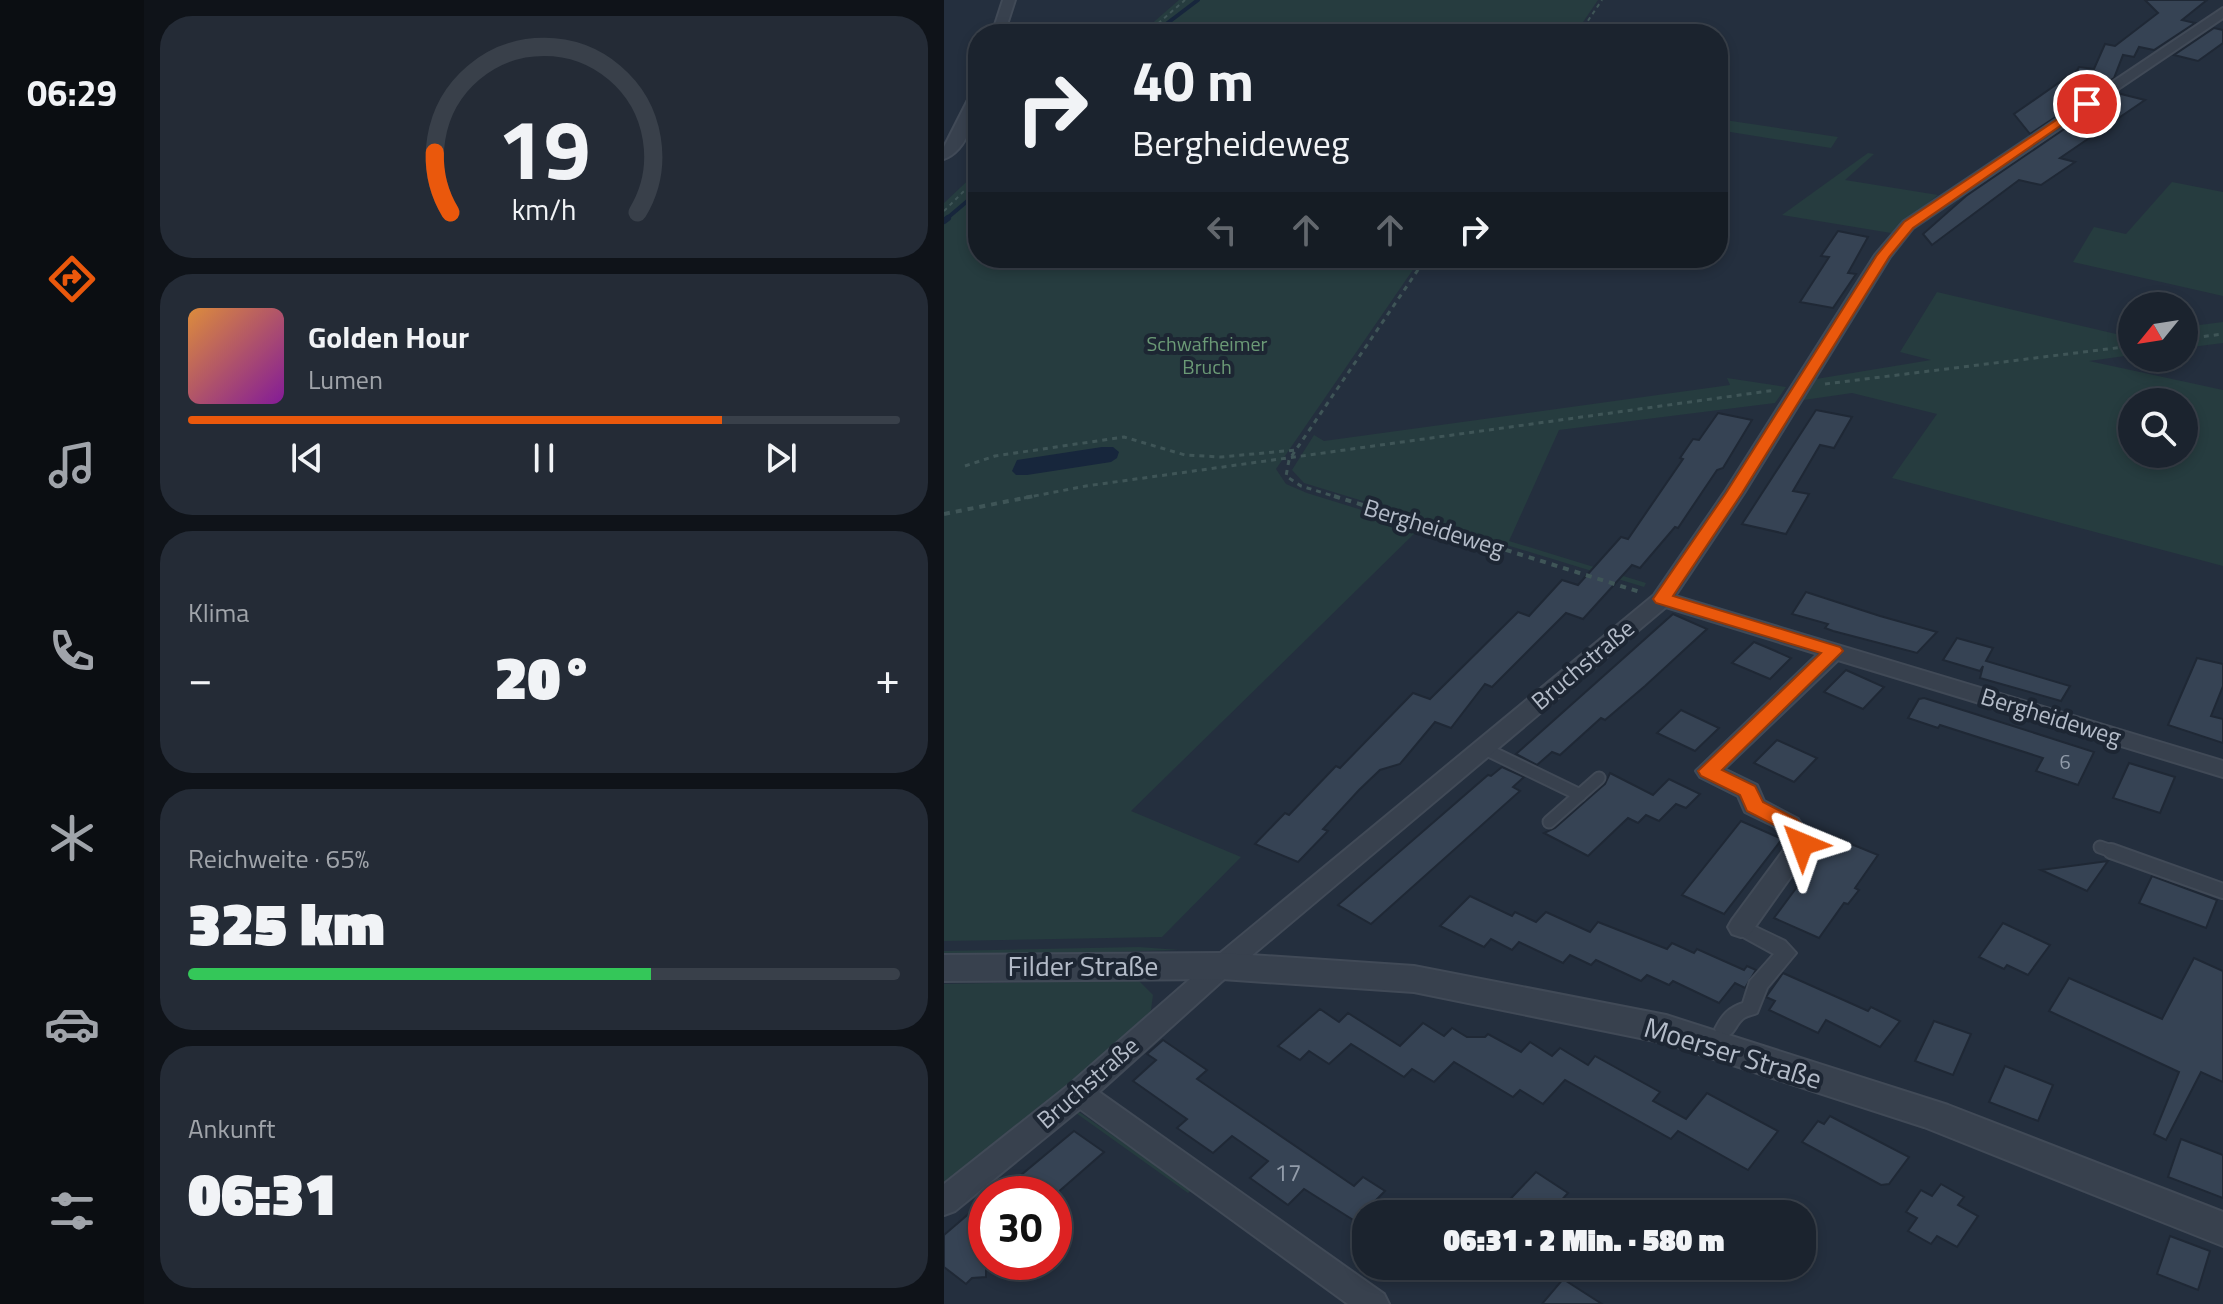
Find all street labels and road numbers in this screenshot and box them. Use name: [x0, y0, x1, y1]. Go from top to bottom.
street label: Bergheideweg: [1360, 489, 1509, 565]
street label: Bruchstraße: [1523, 610, 1642, 718]
street label: Bergheideweg: [1977, 678, 2126, 754]
street label: Filder Straße: [1008, 944, 1158, 987]
street label: Moerser Straße: [1639, 1005, 1827, 1100]
street label: Bruchstraße: [1028, 1028, 1146, 1137]

